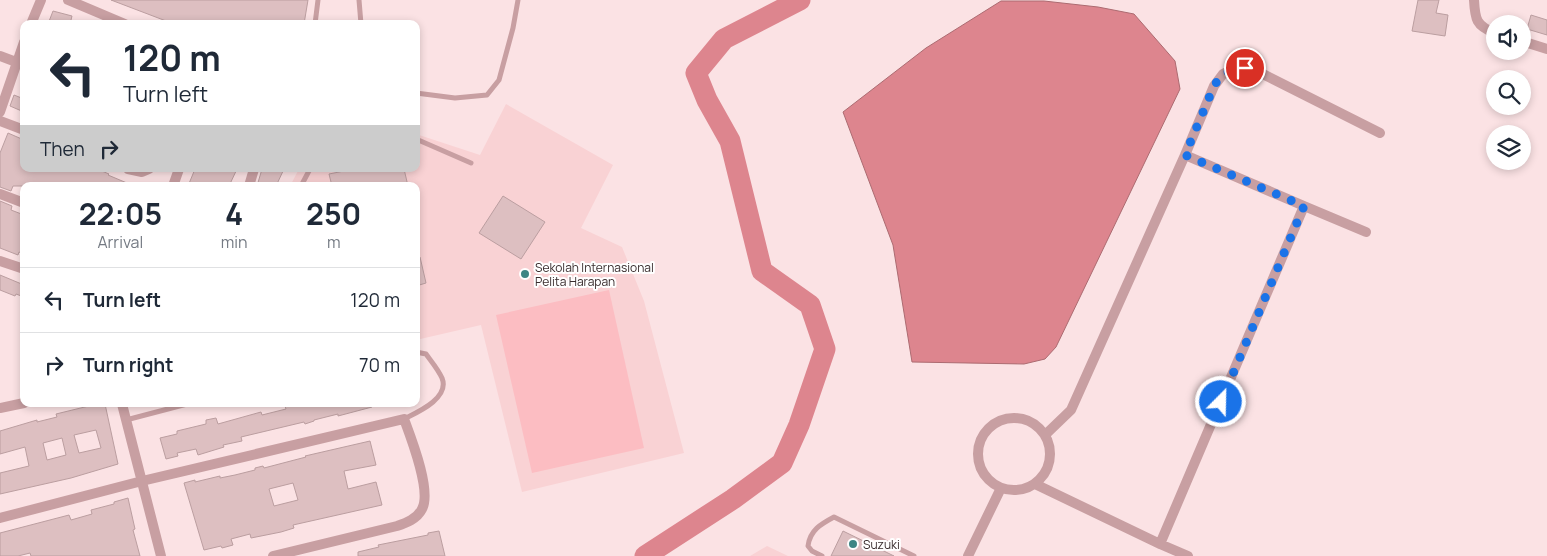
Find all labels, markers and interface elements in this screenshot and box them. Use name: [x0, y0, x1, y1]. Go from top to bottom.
map controls: [1486, 15, 1531, 170]
button: sound: [1486, 15, 1531, 60]
text: 120 m: [123, 34, 221, 82]
icon: left: [40, 40, 105, 105]
pin: [1224, 47, 1266, 89]
icon: arrive: [1231, 54, 1259, 82]
button: search: [1486, 70, 1531, 115]
text: Turn left: [123, 79, 208, 109]
button: layers: [1486, 125, 1531, 170]
icon: right: [95, 135, 123, 163]
text: Then: [40, 136, 85, 162]
text: 22:05: [79, 193, 162, 234]
text: 4: [225, 193, 243, 234]
text: 250: [306, 193, 361, 234]
text: Arrival: [97, 231, 143, 253]
text: min: [221, 231, 247, 253]
text: m: [327, 231, 340, 253]
place label: Sekolah Internasional Pelita Harapan: [535, 259, 654, 290]
marker: Sekolah Internasional Pelita Harapan: [519, 268, 531, 280]
icon: left: [40, 286, 68, 314]
text: Turn left: [83, 287, 161, 313]
text: 120 m: [350, 287, 400, 313]
icon: right: [40, 351, 68, 379]
text: Turn right: [83, 352, 173, 378]
text: 70 m: [359, 352, 400, 378]
position arrow: [1194, 375, 1246, 427]
place label: Suzuki: [863, 536, 900, 553]
marker: Suzuki: [847, 538, 859, 550]

